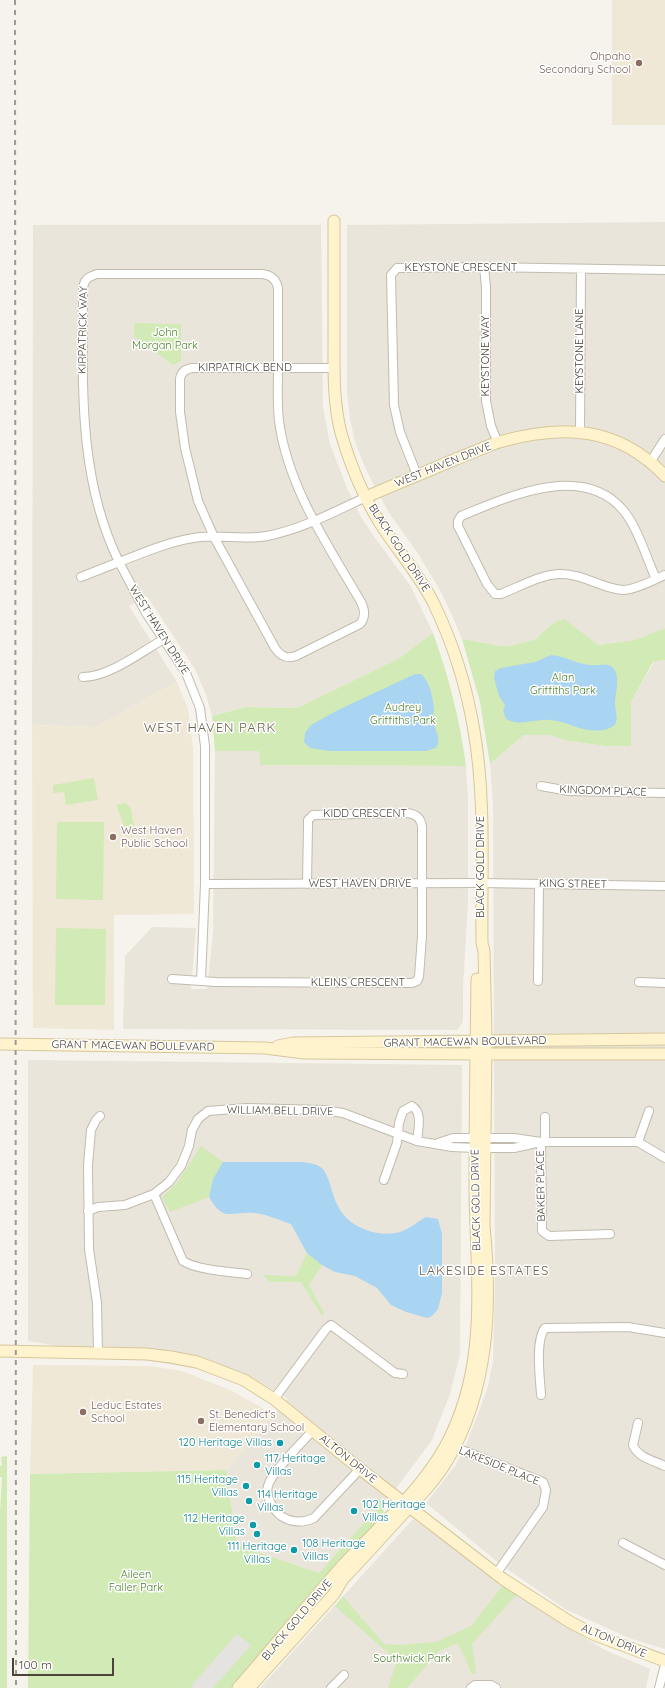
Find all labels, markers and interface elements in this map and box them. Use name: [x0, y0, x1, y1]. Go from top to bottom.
place label: Ohpaho Secondary School: [539, 50, 631, 76]
marker: Ohpaho Secondary School: [634, 58, 644, 68]
street label: KEYSTONE CRESCENT: [405, 261, 517, 275]
street label: KIRPATRICK WAY: [76, 286, 90, 374]
street label: KEYSTONE LANE: [573, 308, 587, 394]
street label: KEYSTONE WAY: [479, 315, 493, 397]
park label: John Morgan Park: [132, 326, 198, 352]
street label: KIRPATRICK BEND: [198, 361, 292, 375]
street label: WEST HAVEN DRIVE: [393, 440, 493, 490]
street label: BLACK GOLD DRIVE: [366, 502, 432, 594]
street label: WEST HAVEN DRIVE: [126, 583, 192, 677]
park label: Alan Griffiths Park: [530, 671, 596, 697]
park label: Audrey Griffiths Park: [370, 701, 436, 727]
district label: WEST HAVEN PARK: [144, 720, 276, 736]
street label: KINGDOM PLACE: [559, 783, 647, 799]
street label: KIDD CRESCENT: [323, 807, 407, 821]
street label: BLACK GOLD DRIVE: [474, 816, 488, 918]
place label: West Haven Public School: [121, 824, 188, 850]
marker: West Haven Public School: [108, 832, 118, 842]
street label: WEST HAVEN DRIVE: [309, 877, 411, 891]
street label: KING STREET: [539, 877, 607, 891]
street label: KLEINS CRESCENT: [311, 976, 405, 990]
street label: GRANT MACEWAN BOULEVARD: [384, 1034, 546, 1050]
street label: GRANT MACEWAN BOULEVARD: [52, 1038, 214, 1054]
street label: WILLIAM BELL DRIVE: [227, 1103, 333, 1119]
street label: BLACK GOLD DRIVE: [469, 1149, 483, 1251]
street label: BAKER PLACE: [534, 1150, 548, 1222]
district label: LAKESIDE ESTATES: [419, 1263, 549, 1279]
place label: Leduc Estates School: [91, 1399, 162, 1425]
marker: Leduc Estates School: [78, 1407, 88, 1417]
place label: St. Benedict's Elementary School: [209, 1408, 304, 1434]
marker: St. Benedict's Elementary School: [196, 1416, 206, 1426]
street label: ALTON DRIVE: [317, 1432, 379, 1486]
place label: 120 Heritage Villas: [179, 1436, 272, 1450]
marker: 120 Heritage Villas: [275, 1438, 285, 1448]
street label: LAKESIDE PLACE: [457, 1444, 541, 1488]
place label: 117 Heritage Villas: [265, 1452, 326, 1478]
marker: 117 Heritage Villas: [252, 1460, 262, 1470]
place label: 115 Heritage Villas: [177, 1473, 238, 1499]
marker: 115 Heritage Villas: [241, 1481, 251, 1491]
place label: 114 Heritage Villas: [257, 1488, 318, 1514]
marker: 114 Heritage Villas: [244, 1496, 254, 1506]
place label: 102 Heritage Villas: [362, 1498, 426, 1524]
marker: 102 Heritage Villas: [349, 1506, 359, 1516]
place label: 112 Heritage Villas: [184, 1512, 245, 1538]
marker: 112 Heritage Villas: [248, 1520, 258, 1530]
marker: 111 Heritage Villas: [252, 1529, 262, 1539]
place label: 108 Heritage Villas: [302, 1537, 366, 1563]
place label: 111 Heritage Villas: [227, 1540, 287, 1566]
marker: 108 Heritage Villas: [289, 1545, 299, 1555]
park label: Aileen Faller Park: [109, 1568, 163, 1594]
street label: BLACK GOLD DRIVE: [259, 1577, 335, 1663]
street label: ALTON DRIVE: [579, 1621, 649, 1661]
scale bar: [14, 1650, 116, 1676]
park label: Southwick Park: [373, 1652, 451, 1666]
text: 100 m: [19, 1657, 52, 1672]

